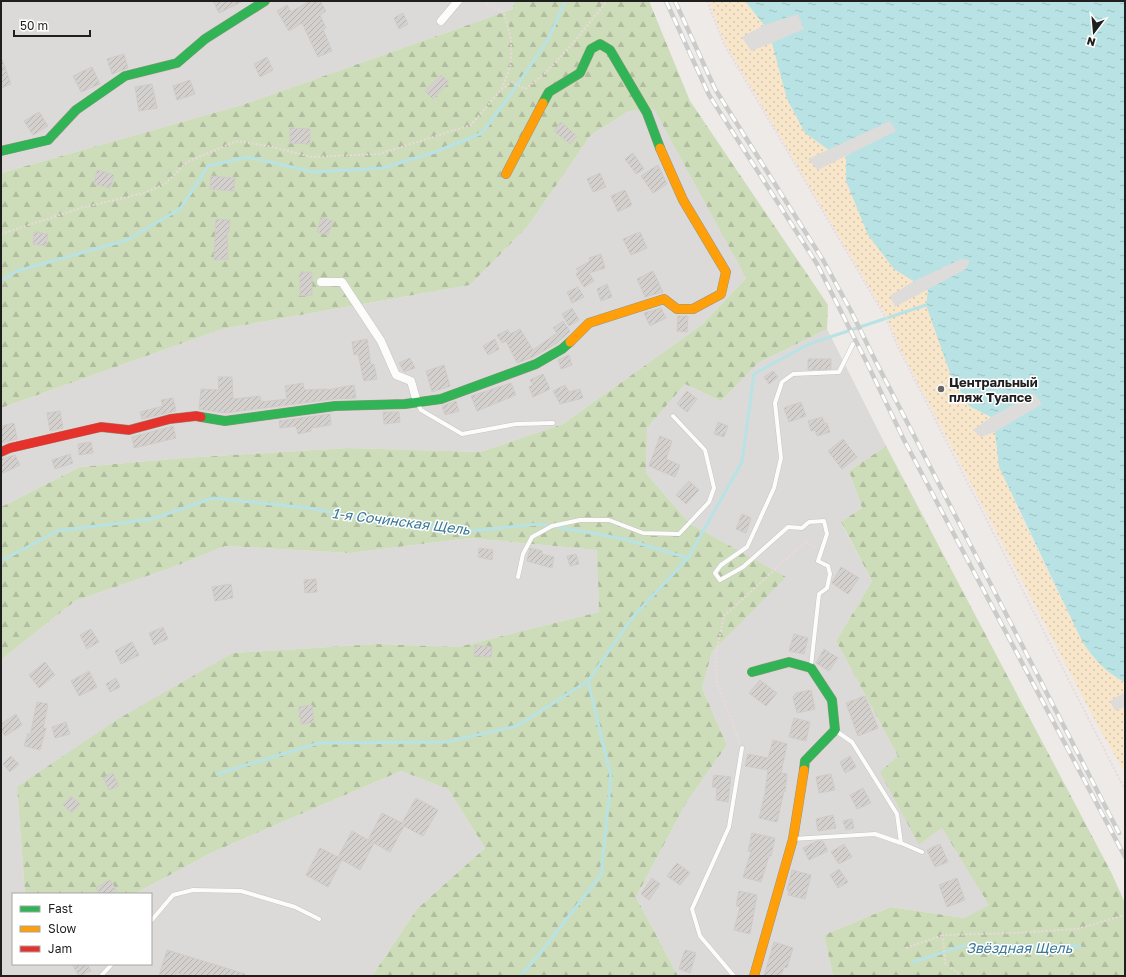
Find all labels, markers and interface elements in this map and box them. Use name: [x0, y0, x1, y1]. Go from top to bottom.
scale bar: [14, 12, 90, 38]
north arrow: [1074, 12, 1114, 52]
text: 50 m: [20, 18, 48, 33]
text: N: [1085, 35, 1097, 49]
place label: Центральный пляж Туапсе: [949, 374, 1038, 405]
marker: Центральный пляж Туапсе: [936, 384, 946, 394]
water label: 1-я Сочинская Щель: [331, 504, 471, 538]
legend: [12, 893, 152, 965]
text: Fast: [48, 901, 73, 916]
text: Slow: [48, 921, 76, 936]
water label: Звёздная Щель: [966, 939, 1073, 956]
text: Jam: [48, 941, 72, 956]

